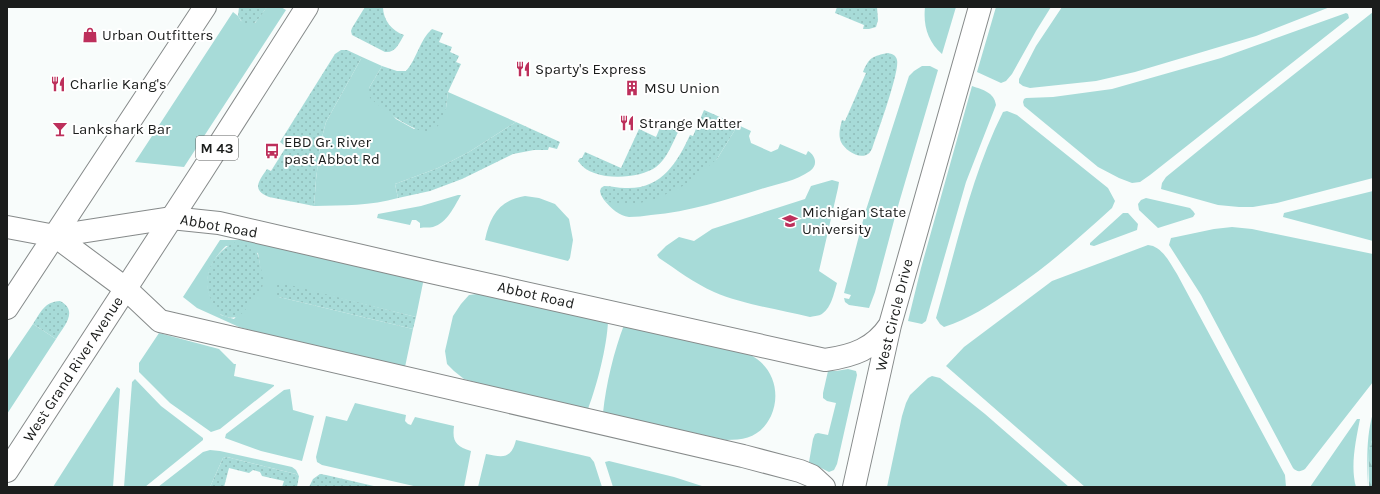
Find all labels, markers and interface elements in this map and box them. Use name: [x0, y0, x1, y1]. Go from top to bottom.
shop icon: Urban Outfitters: [81, 26, 99, 44]
place label: Urban Outfitters: [102, 26, 213, 44]
restaurant icon: Sparty's Express: [514, 60, 532, 78]
place label: Sparty's Express: [535, 60, 646, 78]
restaurant icon: Charlie Kang's: [49, 75, 67, 93]
place label: Charlie Kang's: [70, 75, 167, 93]
building icon: MSU Union: [623, 79, 641, 97]
place label: MSU Union: [644, 79, 720, 97]
restaurant icon: Strange Matter: [618, 114, 636, 132]
place label: Strange Matter: [639, 114, 742, 132]
bar icon: Lankshark Bar: [51, 120, 69, 138]
place label: Lankshark Bar: [72, 120, 171, 138]
place label: EBD Gr. River past Abbot Rd: [284, 133, 380, 168]
road number: M 43: [196, 136, 238, 160]
bus stop icon: EBD Gr. River past Abbot Rd: [263, 142, 281, 160]
place label: Michigan State University: [802, 203, 906, 238]
street label: Abbot Road: [179, 210, 259, 242]
school or university icon: Michigan State University: [781, 212, 799, 230]
street label: West Circle Drive: [871, 257, 917, 373]
street label: Abbot Road: [496, 277, 576, 313]
street label: West Grand River Avenue: [19, 293, 127, 445]

